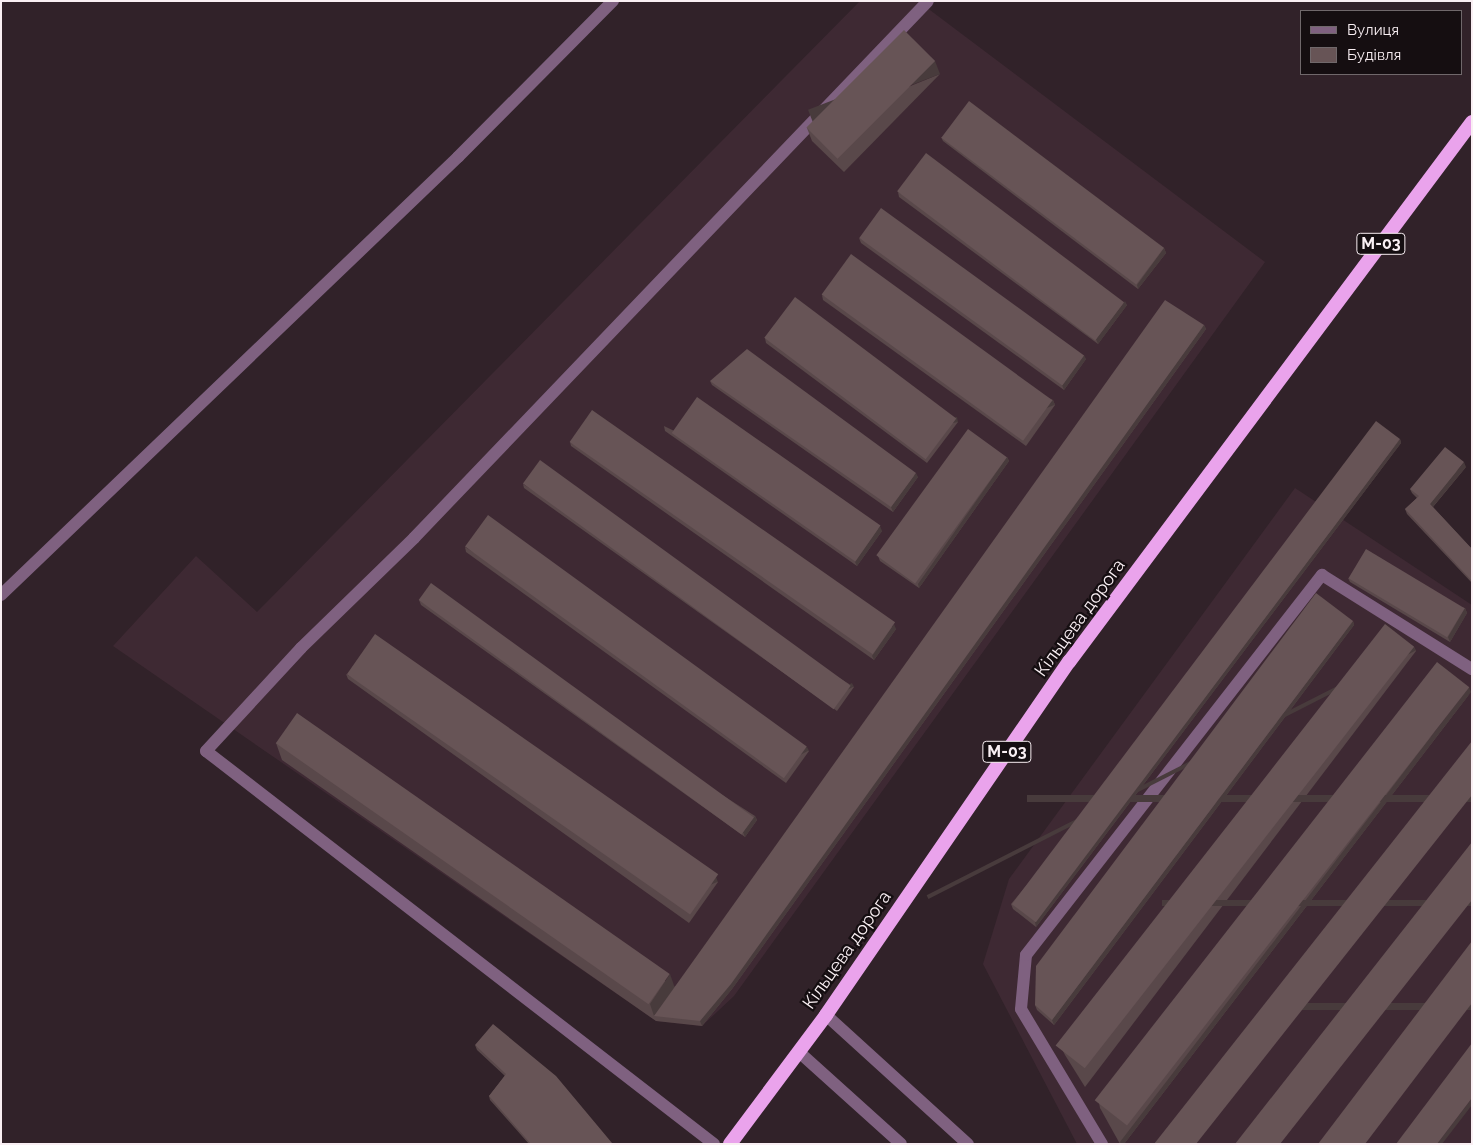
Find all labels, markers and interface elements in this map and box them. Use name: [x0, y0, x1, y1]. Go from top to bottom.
legend: [1300, 10, 1463, 75]
text: Вулиця: [1347, 21, 1399, 39]
text: Будівля: [1347, 46, 1401, 64]
road number: М-03: [1356, 230, 1406, 258]
street label: Кільцева дорога: [1030, 555, 1130, 681]
road number: М-03: [982, 739, 1032, 766]
street label: Кільцева дорога: [798, 887, 896, 1013]

